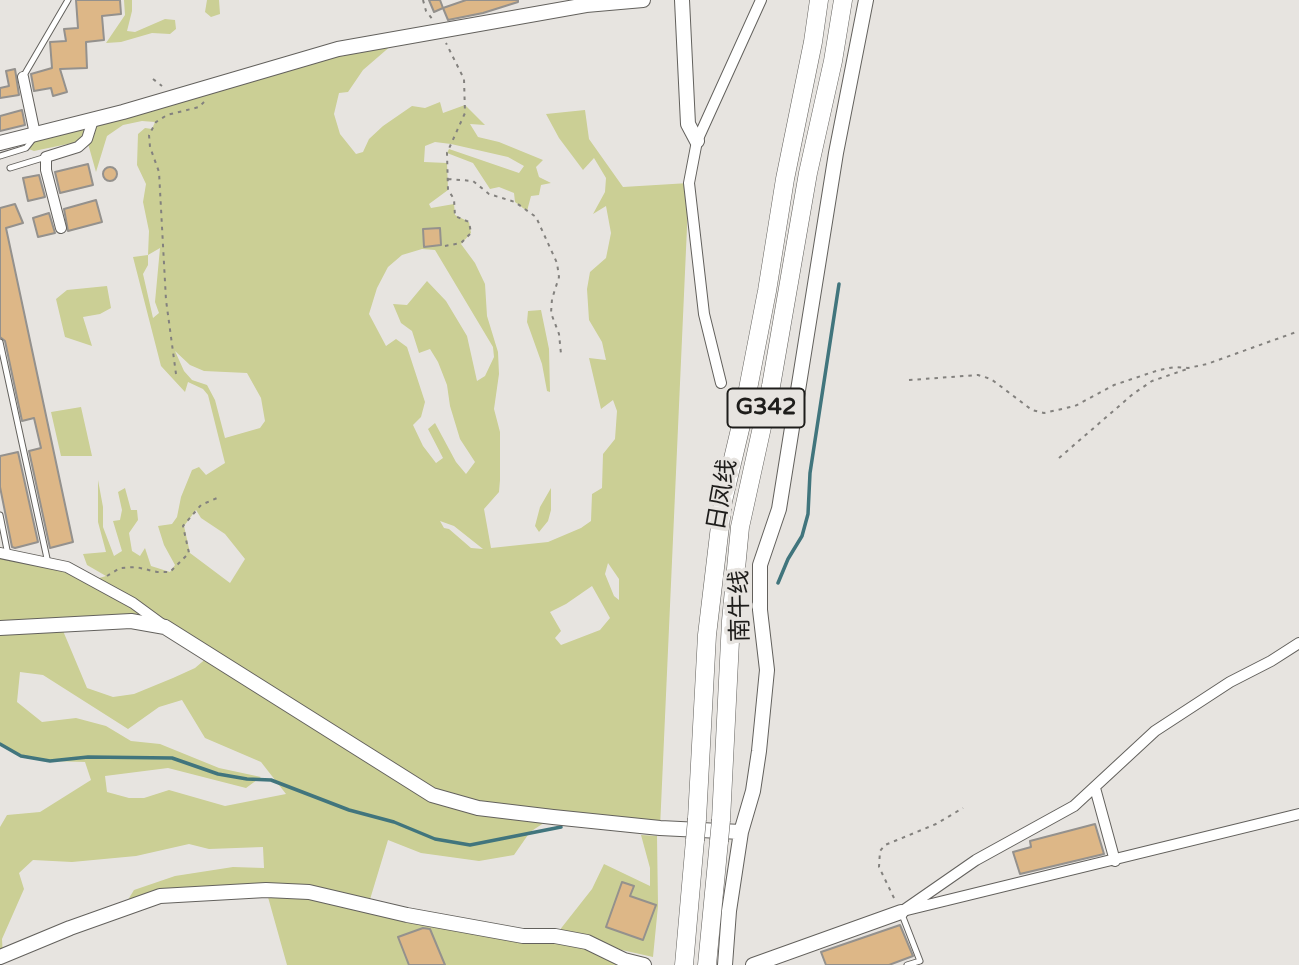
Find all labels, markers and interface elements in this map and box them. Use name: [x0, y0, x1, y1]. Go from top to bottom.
road number: G342: [728, 388, 804, 428]
street label: 日凤线: [703, 457, 743, 533]
street label: 南牛线: [726, 570, 756, 642]

